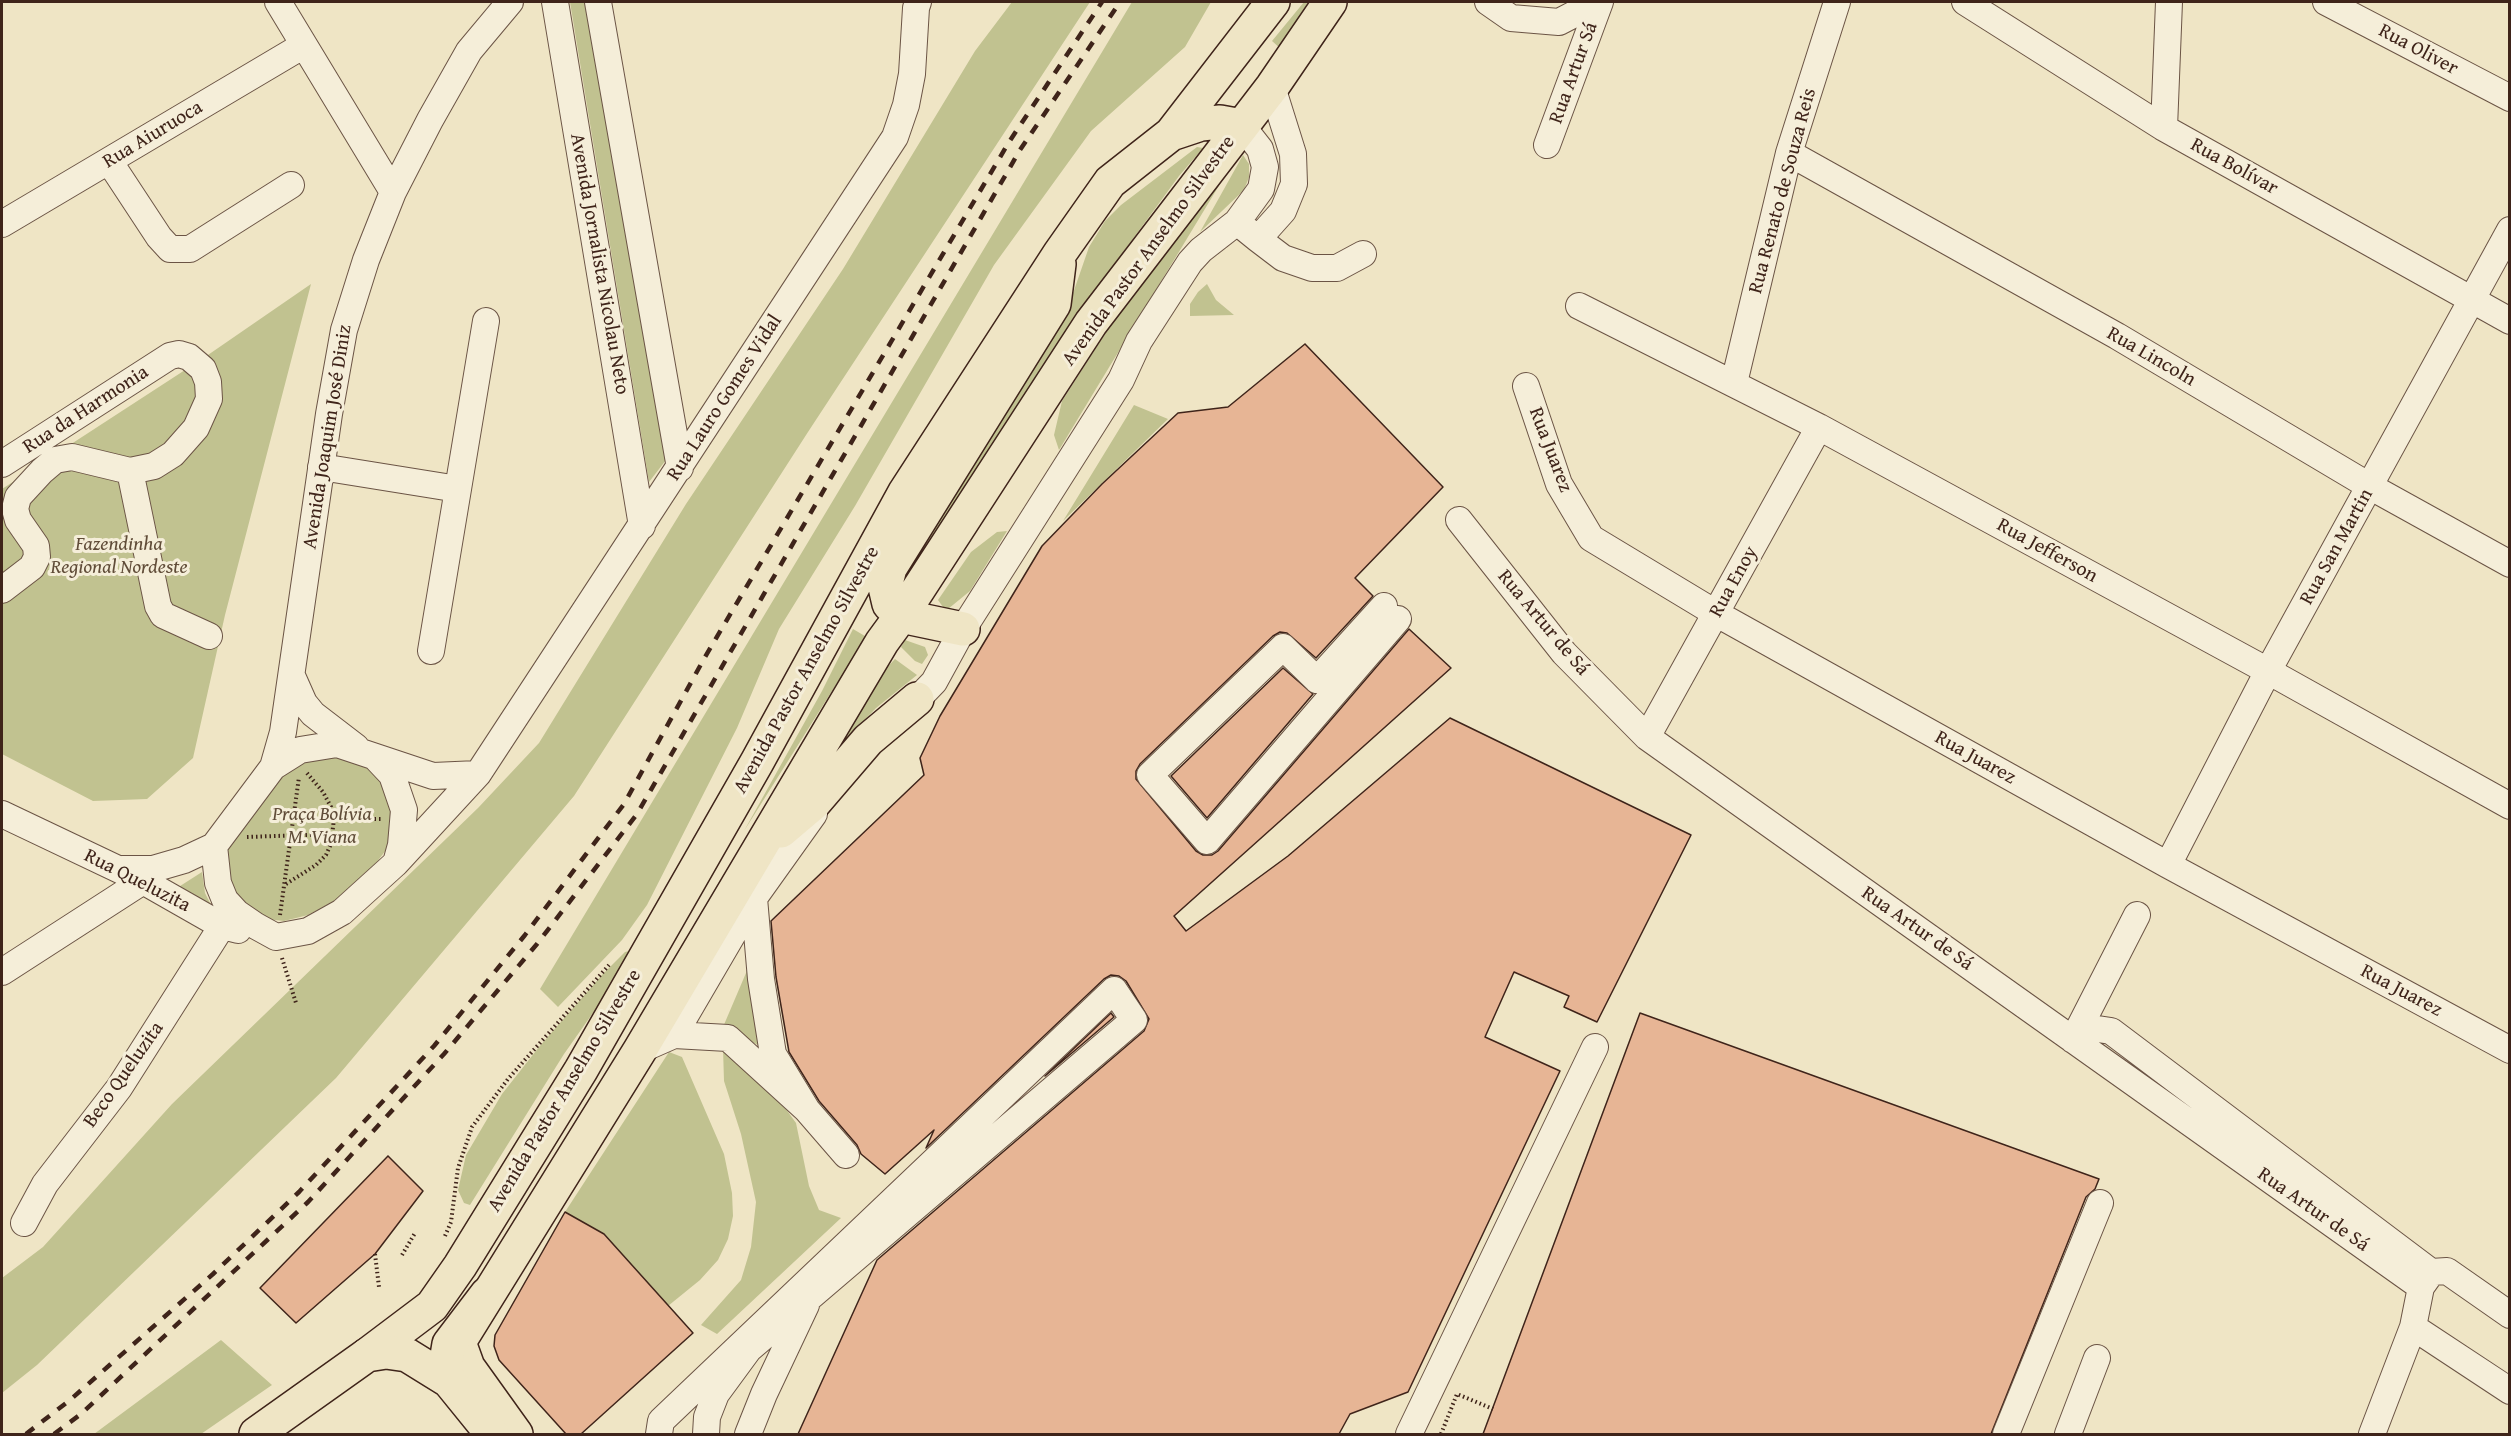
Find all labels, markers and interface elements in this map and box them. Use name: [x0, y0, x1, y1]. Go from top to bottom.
street label: Rua Artur Sá: [1545, 19, 1603, 127]
street label: Rua Oliver: [2374, 19, 2462, 81]
street label: Rua Renato de Souza Reis: [1744, 86, 1822, 296]
street label: Rua Aiuruoca: [99, 96, 207, 174]
street label: Avenida Pastor Anselmo Silvestre: [1057, 131, 1241, 371]
street label: Avenida Jornalista Nicolau Neto: [564, 132, 634, 396]
street label: Rua Bolívar: [2186, 133, 2282, 201]
street label: Rua Lauro Gomes Vidal: [662, 310, 788, 486]
street label: Rua Lincoln: [2102, 322, 2200, 392]
street label: Avenida Joaquim José Diniz: [298, 323, 358, 551]
street label: Rua da Harmonia: [19, 361, 153, 459]
street label: Rua Juarez: [1523, 404, 1577, 496]
street label: Rua San Martin: [2295, 485, 2379, 609]
street label: Rua Jefferson: [1992, 513, 2102, 589]
park label: Fazendinha Regional Nordeste: [51, 533, 187, 580]
street label: Avenida Pastor Anselmo Silvestre: [729, 542, 885, 798]
street label: Rua Enoy: [1705, 542, 1763, 622]
street label: Rua Artur de Sá: [1492, 565, 1594, 681]
street label: Rua Juarez: [1930, 726, 2020, 790]
park label: Praça Bolívia M. Viana: [272, 803, 372, 850]
street label: Rua Queluzita: [80, 844, 194, 918]
street label: Rua Artur de Sá: [1857, 882, 1977, 976]
street label: Rua Juarez: [2356, 960, 2446, 1022]
street label: Avenida Pastor Anselmo Silvestre: [483, 965, 647, 1217]
street label: Beco Queluzita: [79, 1017, 169, 1133]
street label: Rua Artur de Sá: [2253, 1163, 2373, 1257]

